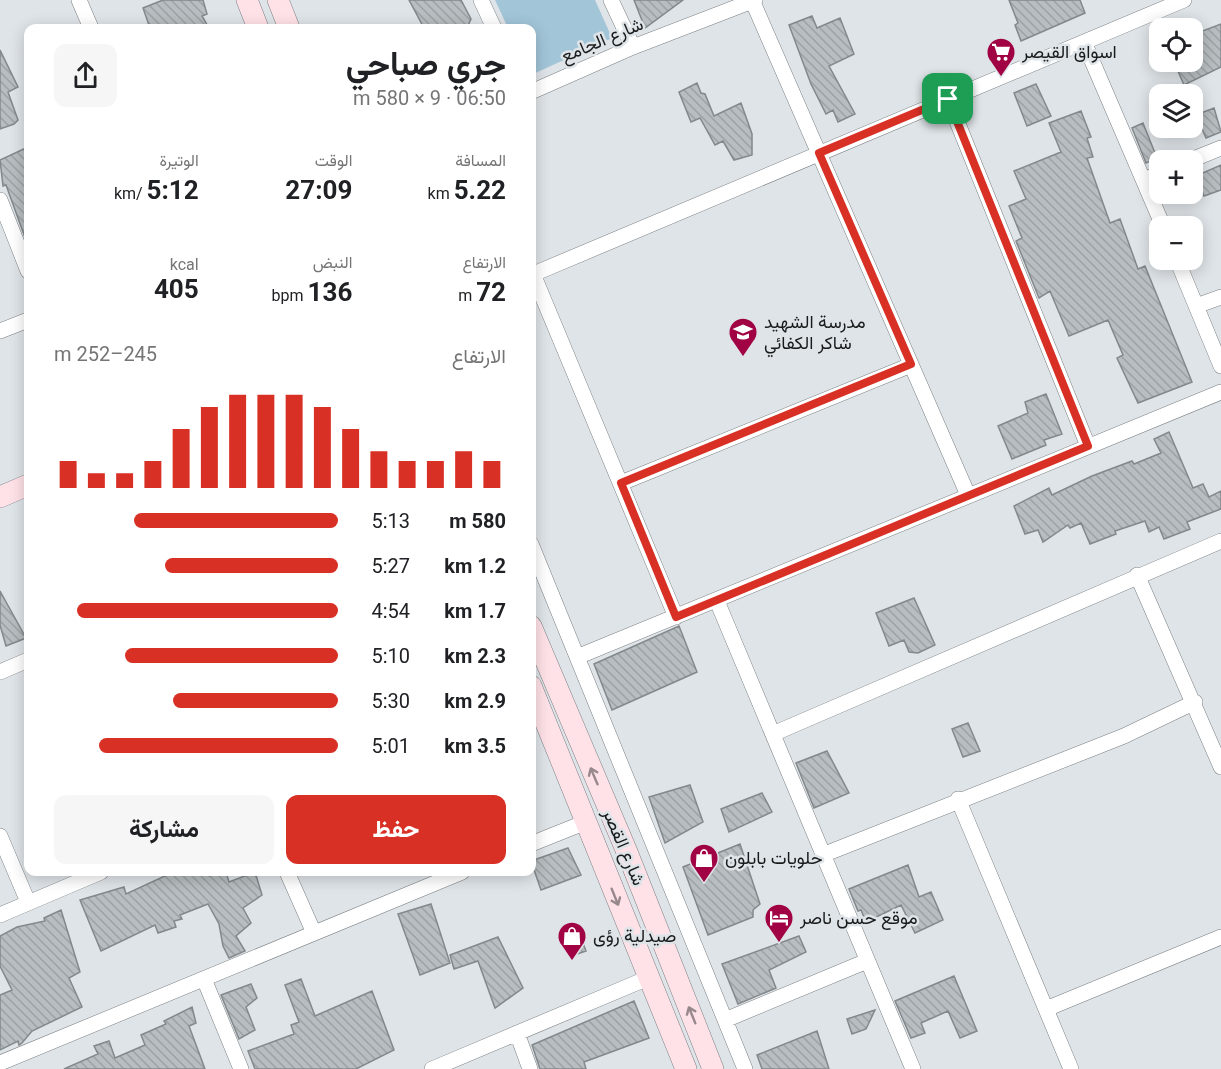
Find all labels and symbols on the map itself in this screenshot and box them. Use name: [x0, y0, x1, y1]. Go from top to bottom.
street label: شارع الجامع: [557, 13, 647, 68]
supermarket icon: اسواق القيصر: [985, 36, 1017, 78]
place label: اسواق القيصر: [1021, 41, 1117, 63]
pin: [922, 73, 973, 124]
place label: مدرسة الشهيد شاكر الكفائي: [764, 311, 866, 358]
school or university icon: مدرسة الشهيد شاكر الكفائي: [727, 316, 759, 358]
one-way arrow: [588, 767, 600, 785]
street label: شارع القصر: [597, 804, 650, 889]
shop icon: حلويات بابلون: [688, 842, 720, 884]
place label: حلويات بابلون: [725, 847, 823, 869]
one-way arrow: [610, 887, 621, 905]
hotel icon: موقع حسن ناصر: [763, 902, 795, 944]
place label: موقع حسن ناصر: [799, 907, 918, 930]
shop icon: صيدلية رؤى: [556, 920, 588, 962]
place label: صيدلية رؤى: [593, 925, 676, 947]
one-way arrow: [686, 1006, 697, 1024]

